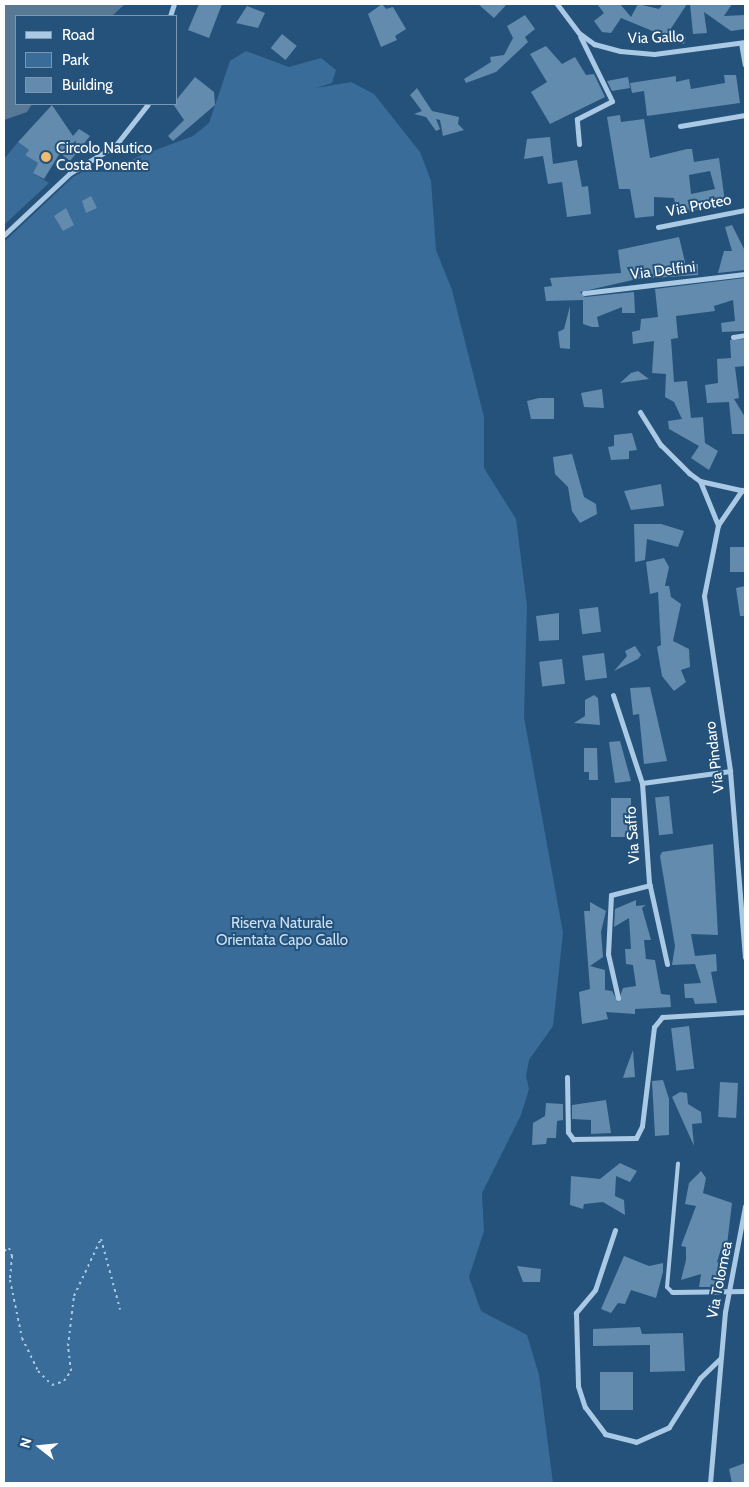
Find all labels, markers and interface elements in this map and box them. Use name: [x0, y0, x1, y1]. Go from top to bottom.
legend: [15, 15, 178, 105]
text: Road: [62, 26, 95, 44]
street label: Via Gallo: [628, 28, 684, 48]
text: Park: [62, 51, 89, 69]
text: Building: [62, 76, 113, 94]
place label: Circolo Nautico Costa Ponente: [56, 139, 152, 174]
marker: Circolo Nautico Costa Ponente: [40, 151, 52, 163]
street label: Via Proteo: [665, 191, 733, 221]
street label: Via Delfini: [629, 258, 697, 284]
street label: Via Pindaro: [702, 720, 728, 794]
street label: Via Saffo: [622, 806, 644, 864]
park label: Riserva Naturale Orientata Capo Gallo: [216, 914, 348, 949]
street label: Via Tolomea: [704, 1240, 736, 1320]
north arrow: [15, 1422, 65, 1472]
text: N: [16, 1436, 36, 1450]

